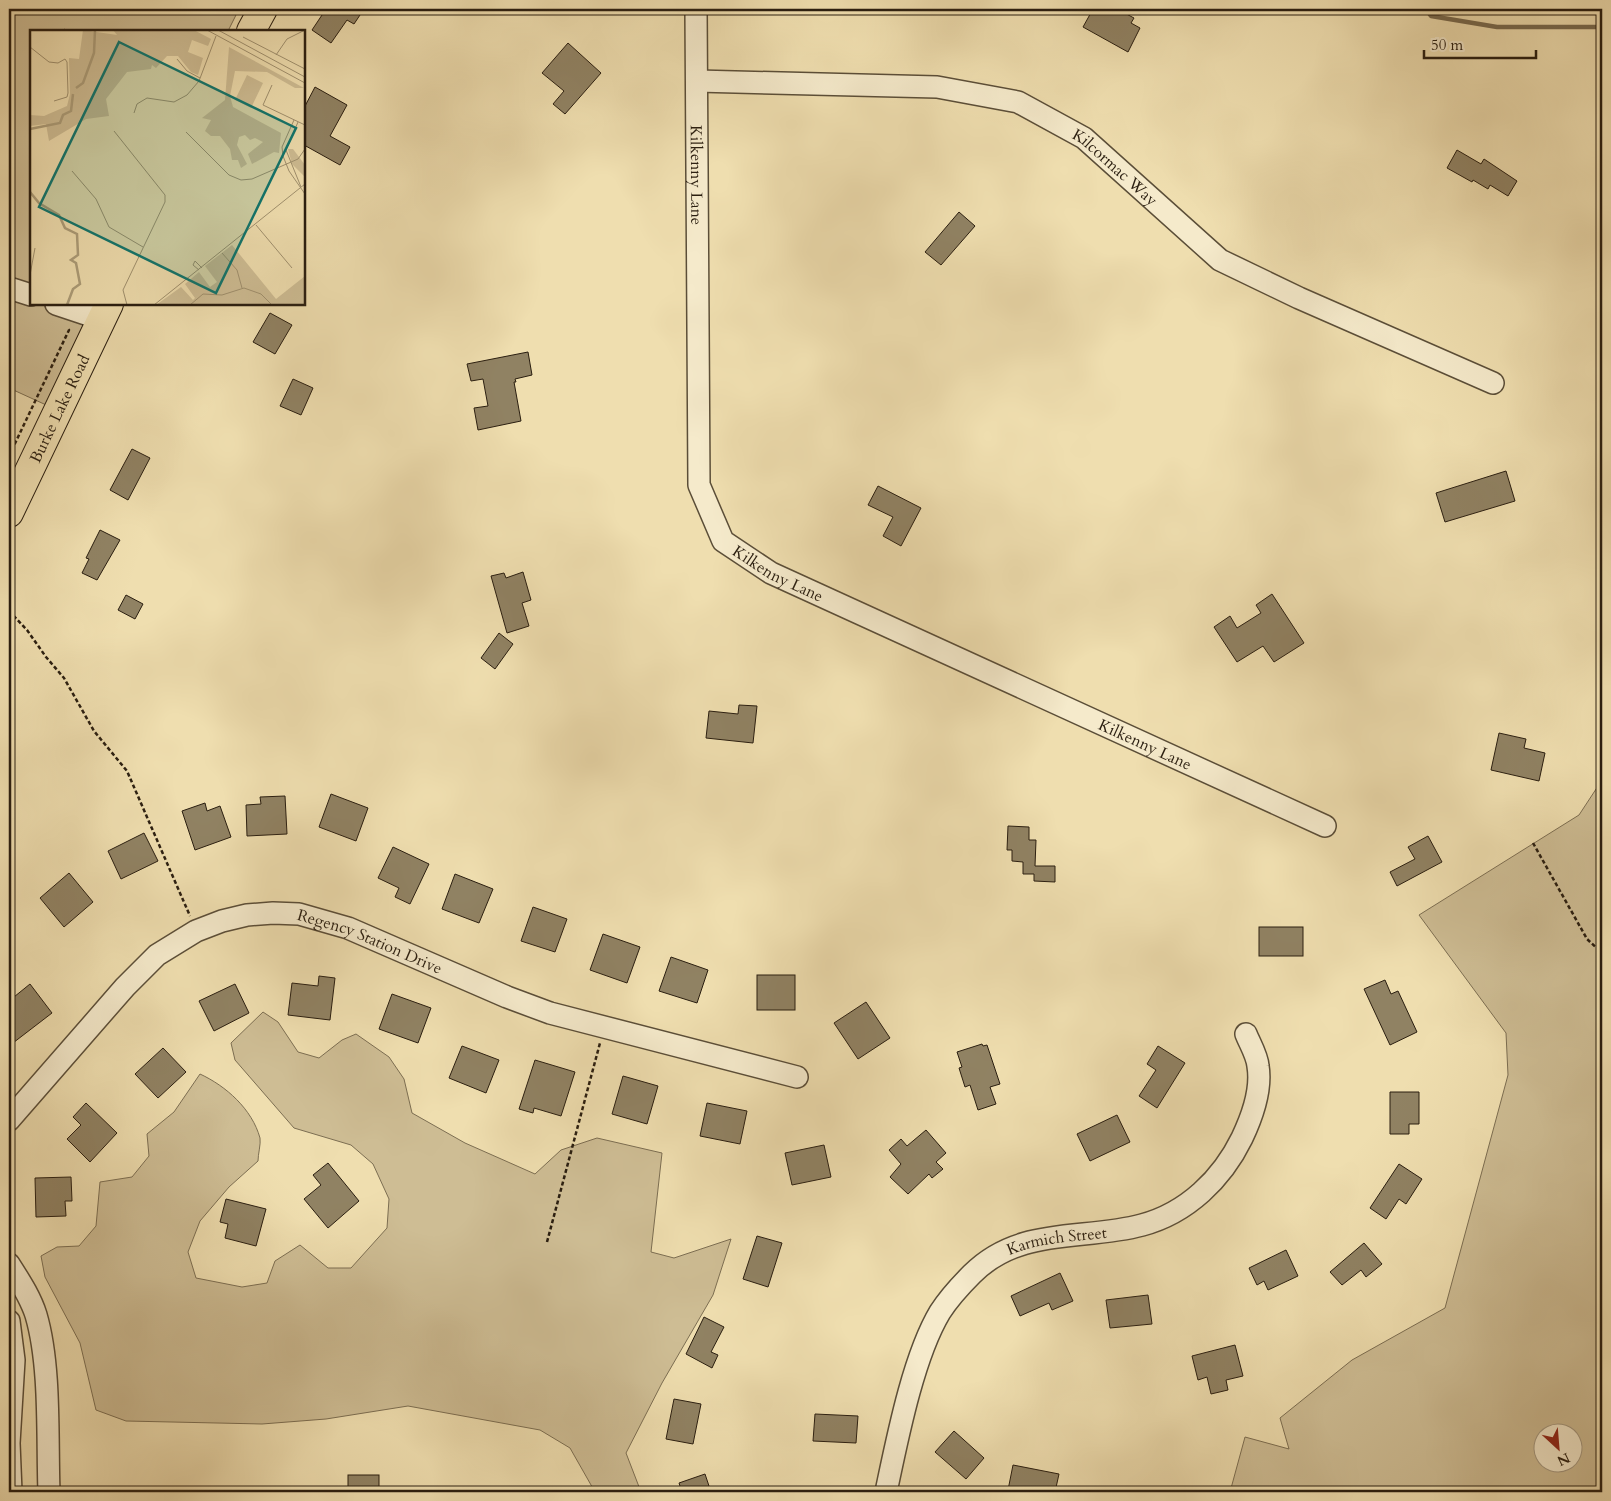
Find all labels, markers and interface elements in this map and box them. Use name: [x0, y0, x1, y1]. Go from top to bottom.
scale bar: [1424, 28, 1536, 60]
inset map: [30, 30, 305, 305]
text: 50 m: [1431, 35, 1463, 55]
street label: Kilcormac Way: [1068, 124, 1163, 211]
street label: Kilkenny Lane: [685, 125, 707, 225]
street label: Burke Lake Road: [25, 351, 95, 467]
street label: Kilkenny Lane: [728, 540, 827, 607]
street label: Kilkenny Lane: [1095, 714, 1195, 776]
street label: Regency Station Drive: [295, 904, 445, 980]
street label: Karmich Street: [1003, 1222, 1108, 1261]
north arrow: [1534, 1424, 1584, 1474]
text: N: [1554, 1448, 1573, 1470]

